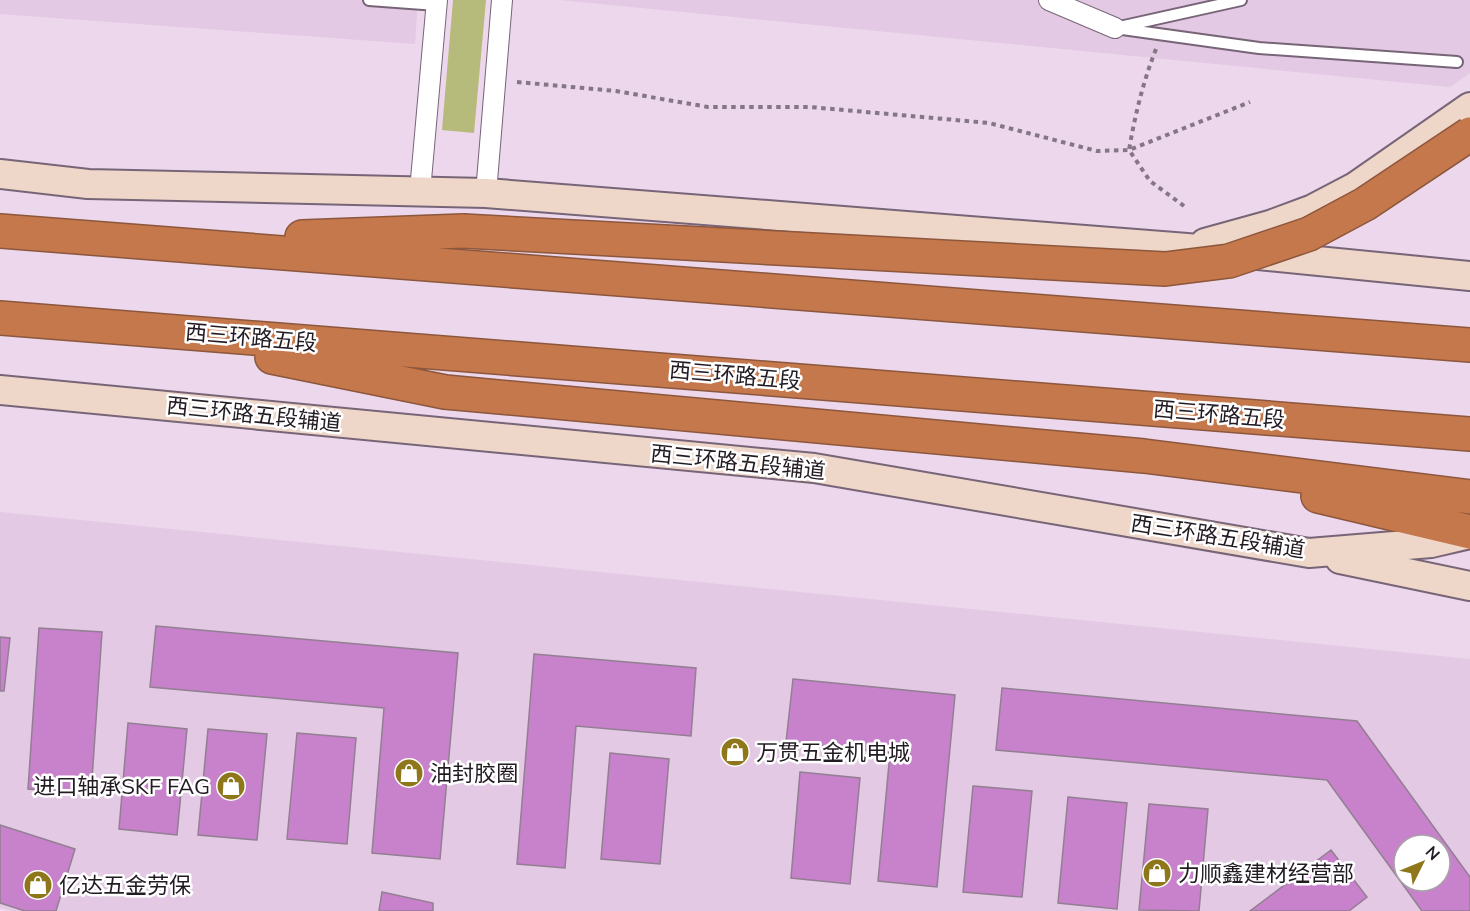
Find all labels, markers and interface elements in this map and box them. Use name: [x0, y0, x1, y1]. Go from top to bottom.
street label: 西三环路五段: [184, 317, 318, 357]
street label: 西三环路五段: [668, 355, 802, 395]
street label: 西三环路五段辅道: [165, 391, 343, 437]
street label: 西三环路五段: [1152, 394, 1286, 434]
street label: 西三环路五段辅道: [649, 439, 827, 485]
street label: 西三环路五段辅道: [1129, 508, 1307, 564]
shop icon: 万贯五金机电城: [719, 736, 751, 768]
place label: 万贯五金机电城: [756, 738, 910, 766]
shop icon: 油封胶圈: [393, 757, 425, 789]
place label: 油封胶圈: [430, 759, 518, 787]
shop icon: 进口轴承SKF FAG: [215, 770, 247, 802]
place label: 进口轴承SKF FAG: [33, 772, 210, 800]
north arrow: [1392, 833, 1452, 893]
text: N: [1422, 842, 1444, 864]
shop icon: 力顺鑫建材经营部: [1141, 857, 1173, 889]
place label: 力顺鑫建材经营部: [1178, 859, 1354, 887]
shop icon: 亿达五金劳保: [22, 869, 54, 901]
place label: 亿达五金劳保: [59, 871, 191, 899]

